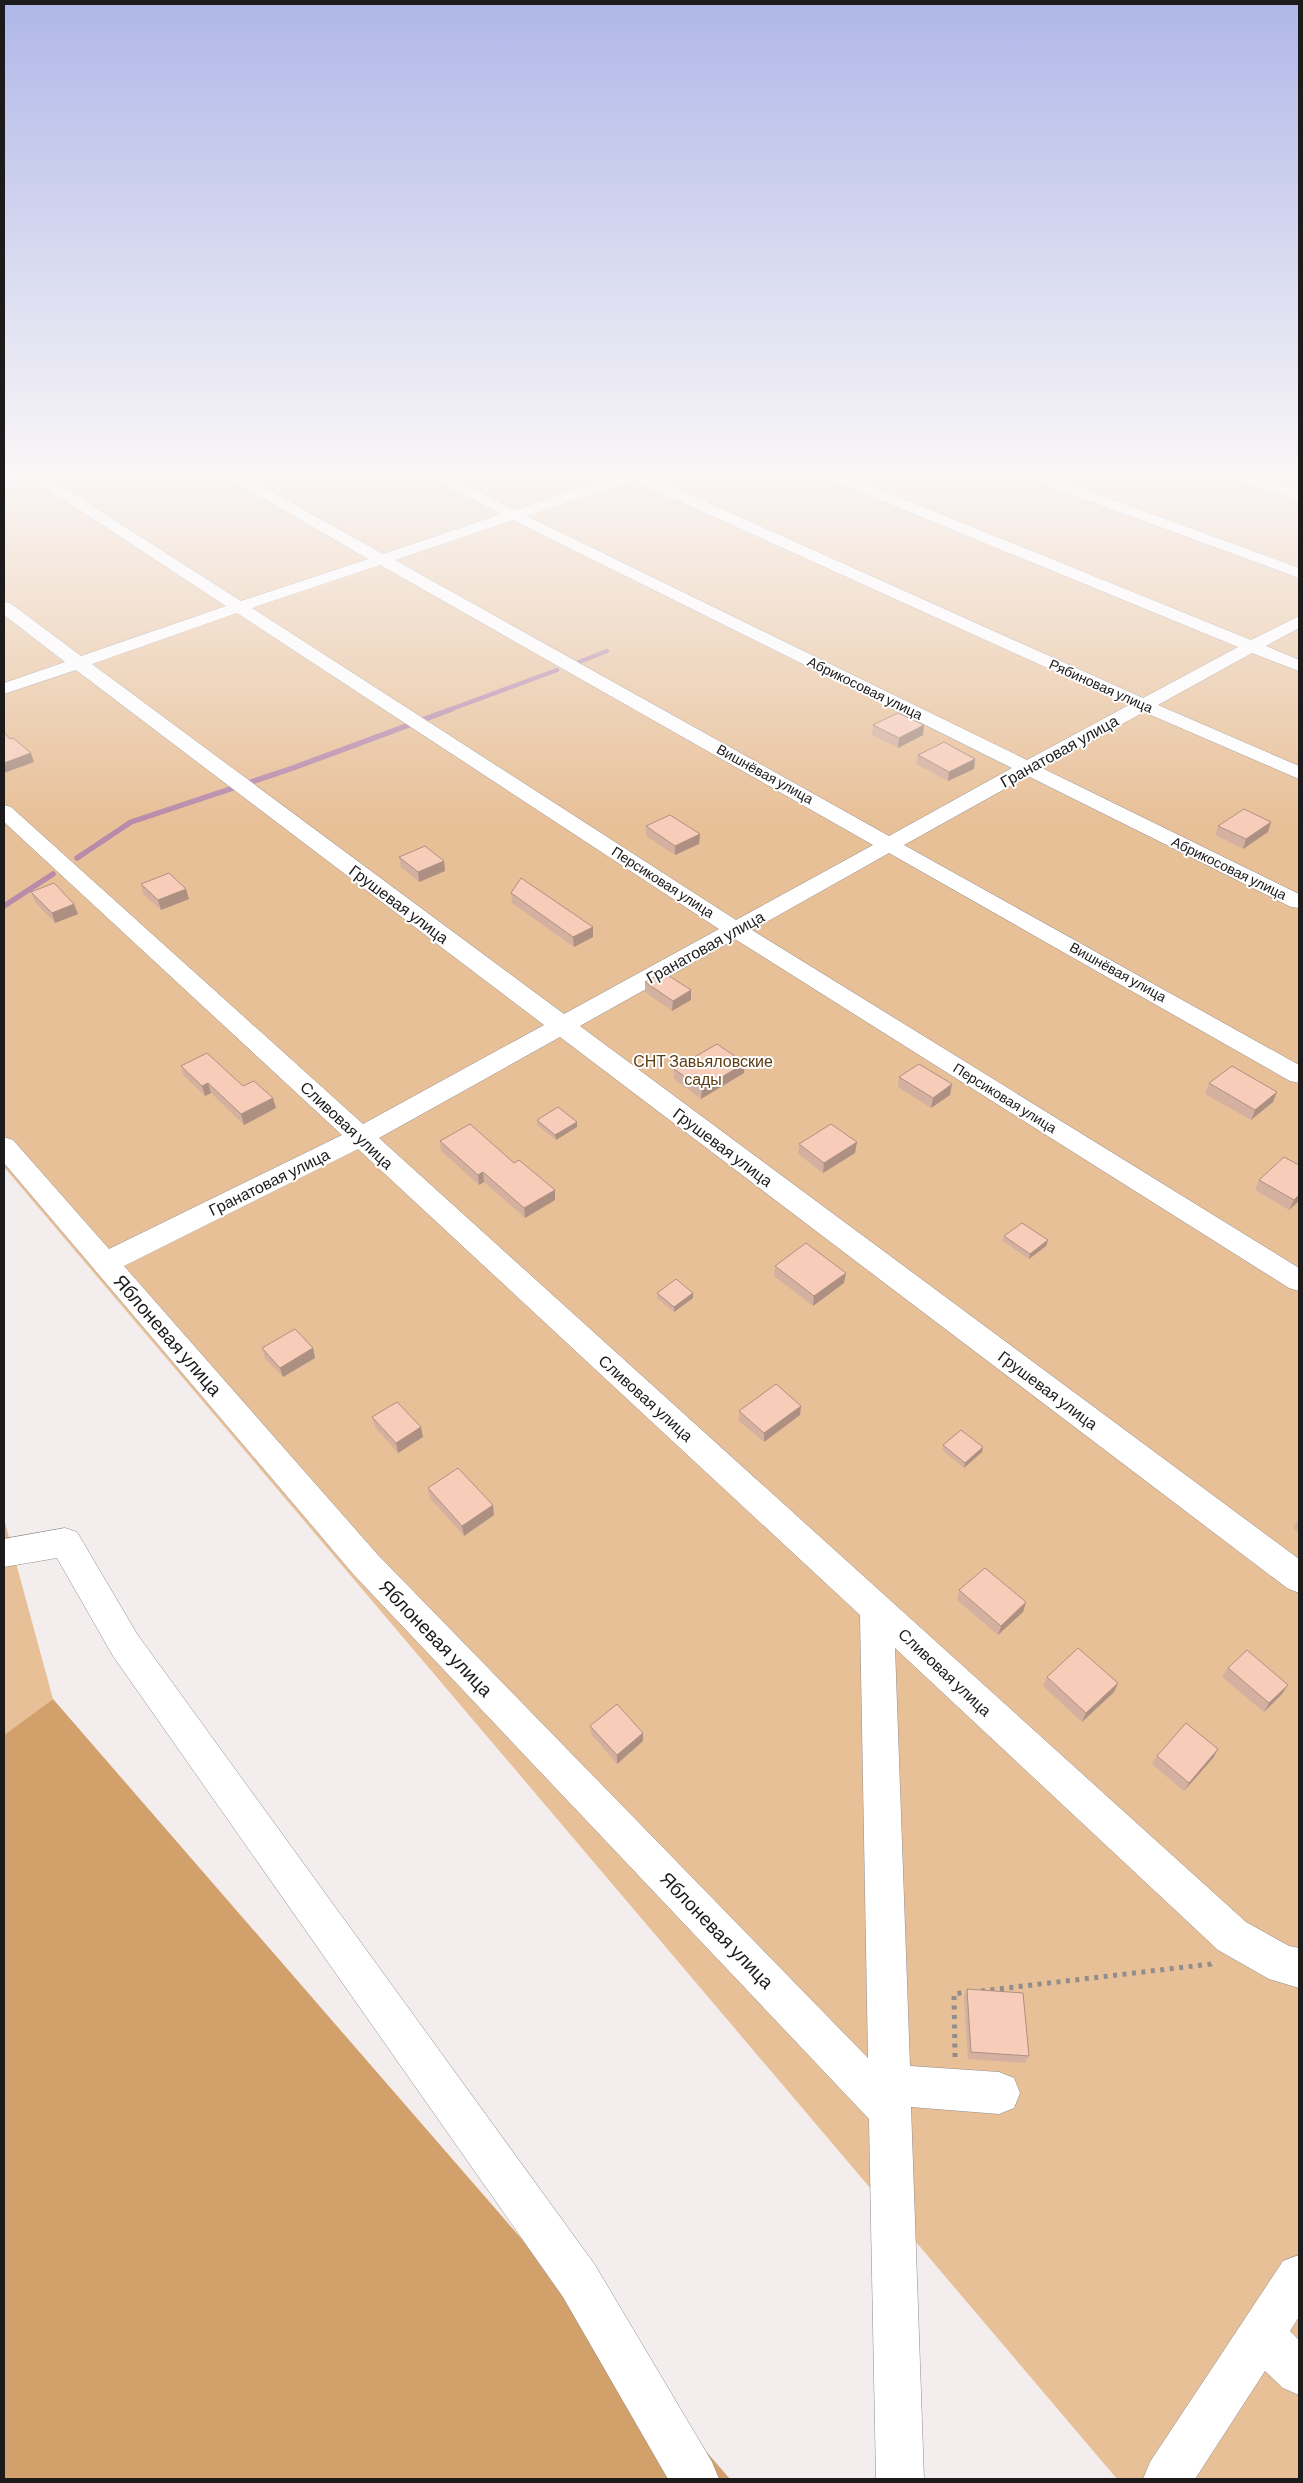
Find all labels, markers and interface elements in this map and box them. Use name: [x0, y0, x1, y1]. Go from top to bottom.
street label: Абрикосовая улица: [805, 652, 926, 723]
street label: Рябиновая улица: [1047, 655, 1156, 716]
street label: Гранатовая улица: [996, 710, 1121, 791]
street label: Вишнёвая улица: [714, 740, 817, 807]
street label: Абрикосовая улица: [1169, 832, 1290, 903]
street label: Персиковая улица: [609, 842, 718, 921]
street label: Грушевая улица: [346, 860, 453, 947]
street label: Гранатовая улица: [642, 906, 767, 987]
street label: Вишнёвая улица: [1067, 938, 1170, 1005]
park label: СНТ Завьяловские сады: [633, 1051, 773, 1088]
street label: Персиковая улица: [951, 1059, 1060, 1136]
street label: Сливовая улица: [297, 1077, 398, 1173]
street label: Грушевая улица: [670, 1103, 777, 1190]
street label: Гранатовая улица: [205, 1144, 332, 1219]
street label: Яблоневая улица: [109, 1269, 228, 1400]
street label: Грушевая улица: [995, 1346, 1102, 1433]
street label: Сливовая улица: [595, 1350, 697, 1445]
street label: Яблоневая улица: [375, 1574, 498, 1701]
street label: Сливовая улица: [895, 1624, 996, 1720]
street label: Яблоневая улица: [656, 1866, 779, 1993]

